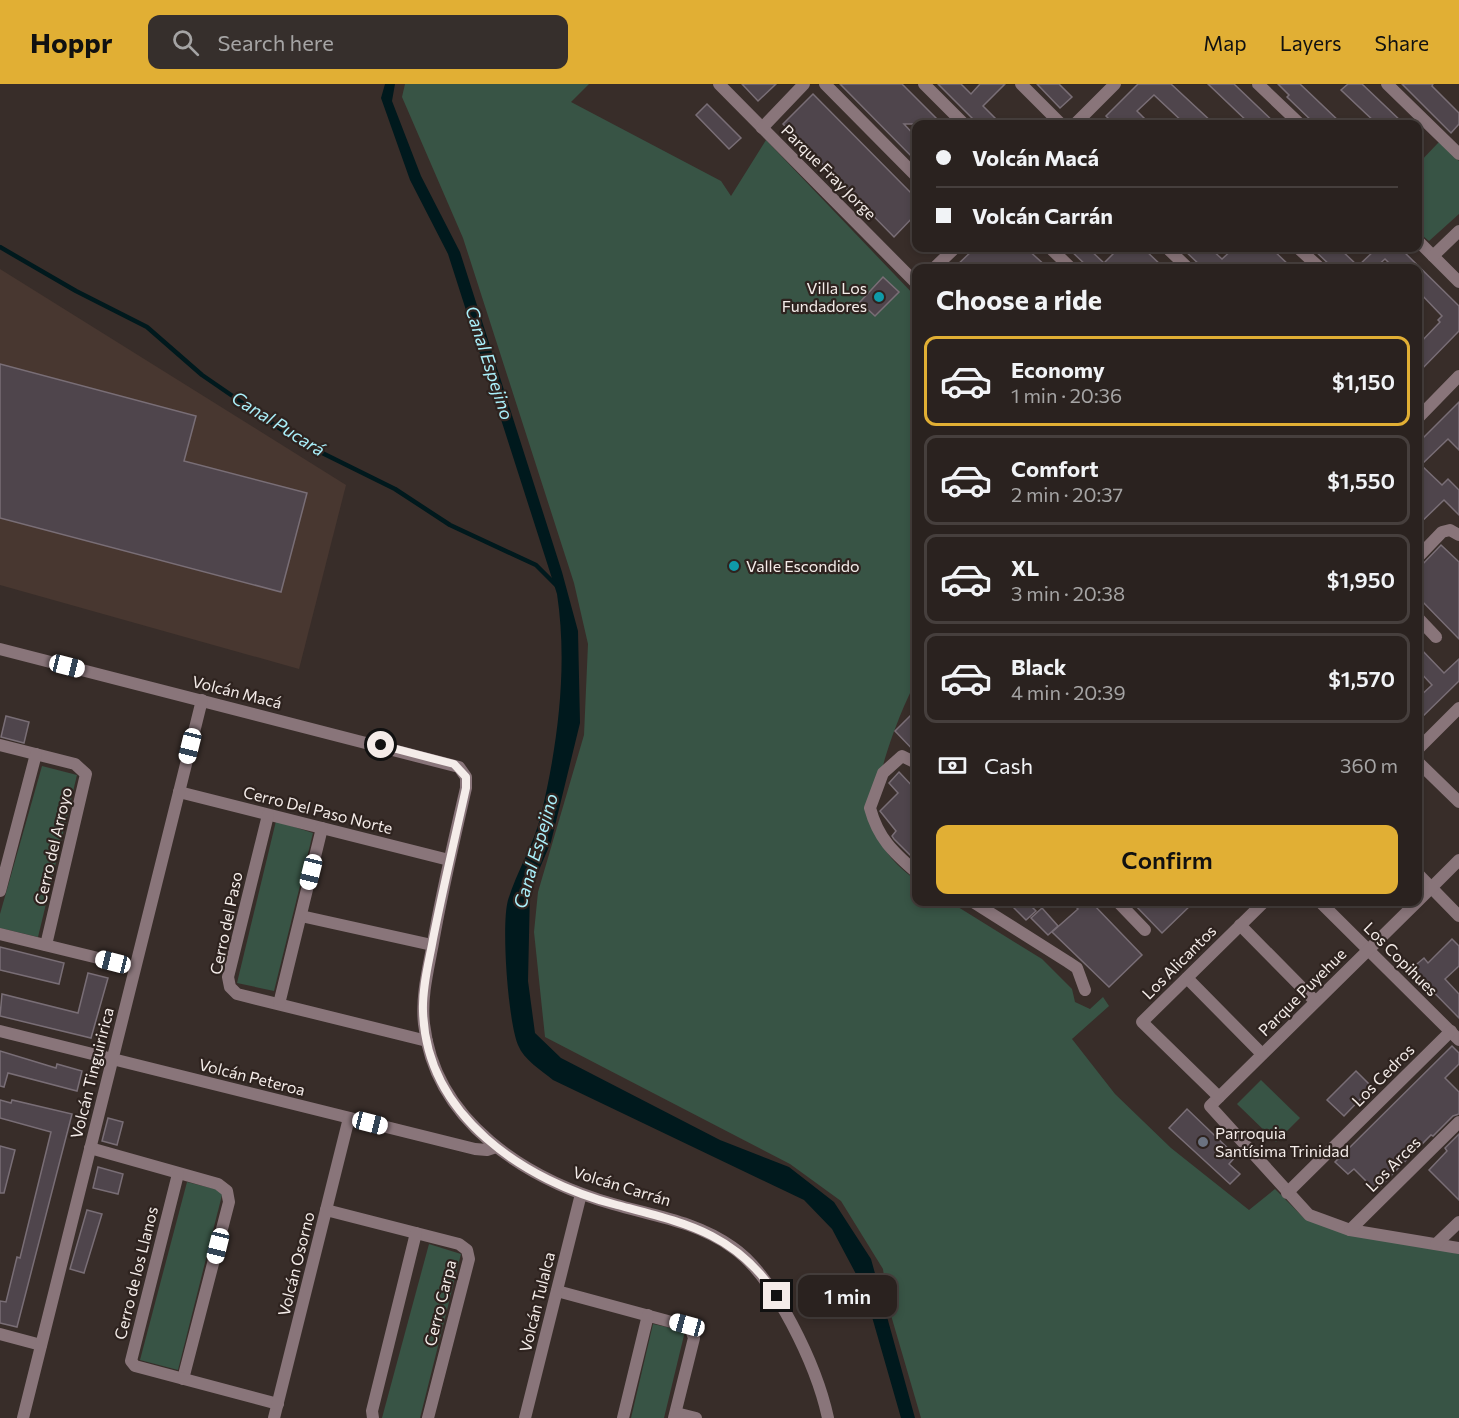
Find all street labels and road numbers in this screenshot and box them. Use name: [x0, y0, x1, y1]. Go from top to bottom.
street label: Parque Fray Jorge: [778, 120, 881, 223]
street label: Volcán Macá: [190, 671, 284, 712]
street label: Cerro Del Paso Norte: [242, 782, 395, 837]
street label: Cerro del Arroyo: [30, 785, 75, 906]
street label: Cerro del Paso: [205, 870, 246, 976]
street label: Los Copihues: [1360, 918, 1442, 1000]
street label: Los Alicantos: [1138, 921, 1220, 1003]
street label: Parque Puyehue: [1254, 944, 1349, 1039]
street label: Volcán Tinguiririca: [66, 1005, 117, 1140]
street label: Los Cedros: [1348, 1040, 1418, 1110]
street label: Volcán Peteroa: [197, 1054, 307, 1099]
street label: Los Arces: [1361, 1132, 1424, 1195]
street label: Volcán Carrán: [571, 1162, 673, 1209]
street label: Cerro de los Llanos: [110, 1204, 161, 1341]
street label: Volcán Osorno: [273, 1210, 318, 1318]
street label: Volcán Tulalca: [515, 1250, 558, 1354]
street label: Cerro Carpa: [420, 1258, 459, 1348]

